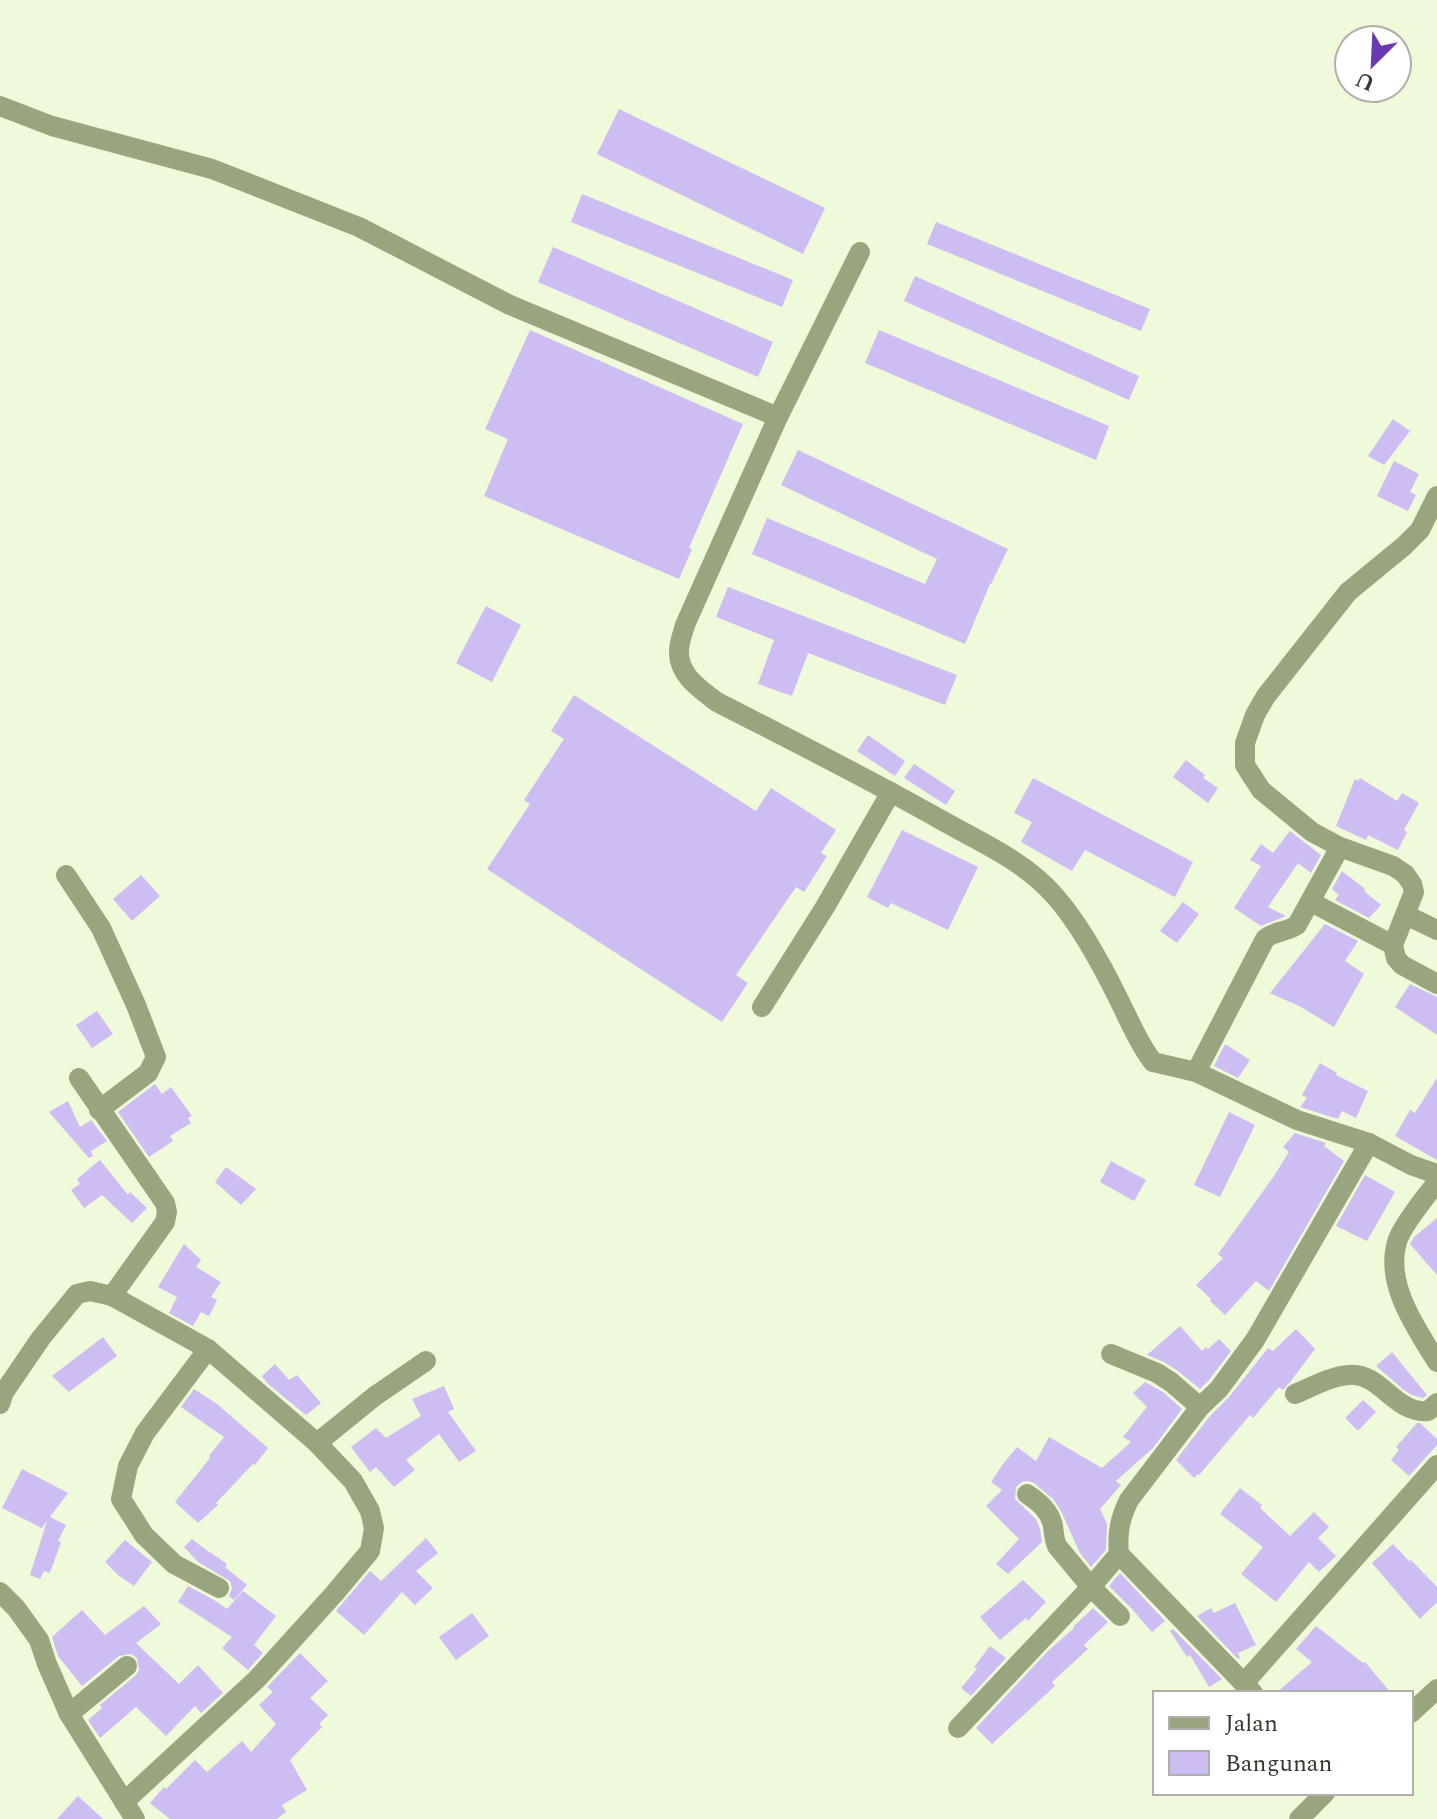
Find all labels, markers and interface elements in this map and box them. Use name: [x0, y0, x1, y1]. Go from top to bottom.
north arrow: [1333, 24, 1413, 104]
text: U: [1350, 62, 1381, 100]
legend: [1153, 1691, 1413, 1795]
text: Jalan: [1225, 1706, 1278, 1742]
text: Bangunan: [1225, 1746, 1333, 1782]

